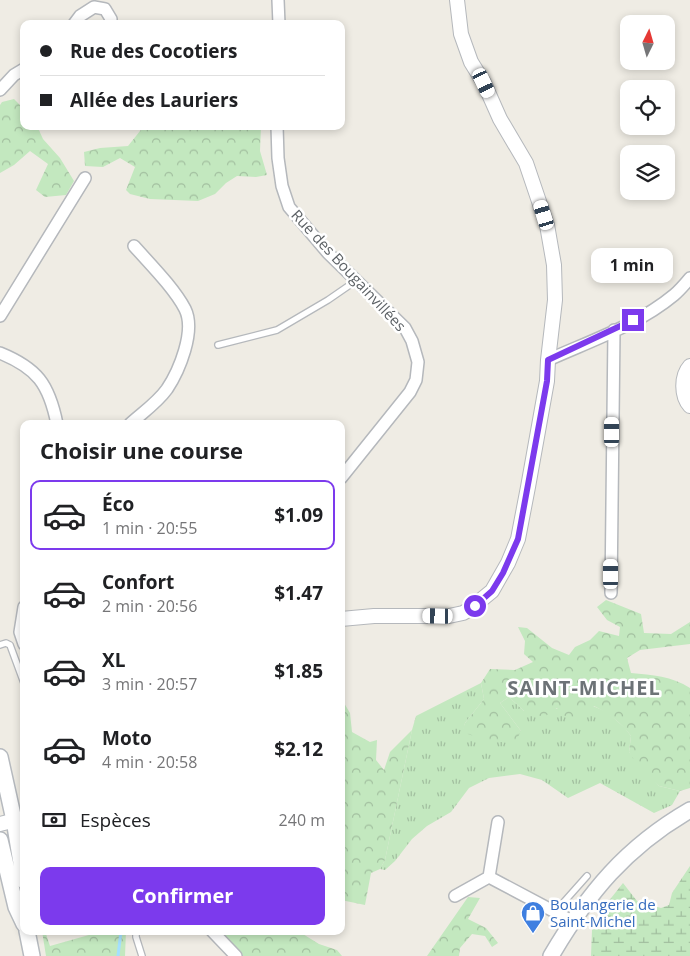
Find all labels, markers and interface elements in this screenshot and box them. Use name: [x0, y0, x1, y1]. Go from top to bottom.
north arrow: [620, 15, 675, 70]
map controls: [620, 15, 675, 200]
text: Rue des Cocotiers: [70, 38, 238, 64]
car: [470, 66, 497, 100]
button: locate: [620, 80, 675, 135]
text: Allée des Lauriers: [70, 87, 238, 113]
button: layers: [620, 145, 675, 200]
car: [532, 198, 555, 232]
street label: Rue des Bougainvillées: [287, 205, 411, 335]
callout: 1 min: [592, 248, 674, 282]
text: 1 min: [610, 254, 654, 276]
route end: [622, 309, 644, 331]
car: [604, 417, 619, 447]
text: Choisir une course: [40, 435, 243, 465]
text: Éco: [102, 491, 134, 517]
icon: car: [42, 493, 87, 538]
text: $1.09: [274, 502, 323, 528]
text: 1 min · 20:55: [102, 517, 197, 539]
car: [603, 559, 618, 589]
text: Confort: [102, 569, 174, 595]
icon: car: [42, 571, 87, 616]
text: $1.47: [274, 580, 323, 606]
text: 2 min · 20:56: [102, 595, 197, 617]
route start: [464, 595, 486, 617]
car: [422, 608, 453, 624]
text: XL: [102, 647, 125, 673]
icon: car: [42, 649, 87, 694]
text: $1.85: [274, 658, 323, 684]
text: 3 min · 20:57: [102, 673, 197, 695]
district label: SAINT-MICHEL: [507, 674, 661, 701]
text: Moto: [102, 725, 152, 751]
icon: car: [42, 727, 87, 772]
text: $2.12: [274, 736, 323, 762]
text: 4 min · 20:58: [102, 751, 197, 773]
icon: cash: [40, 806, 68, 834]
text: Espèces: [80, 807, 151, 833]
text: 240 m: [279, 809, 325, 831]
button: Confirmer: [40, 867, 325, 925]
place label: Boulangerie de Saint-Michel: [550, 894, 656, 931]
shop icon: Boulangerie de Saint-Michel: [520, 900, 546, 934]

